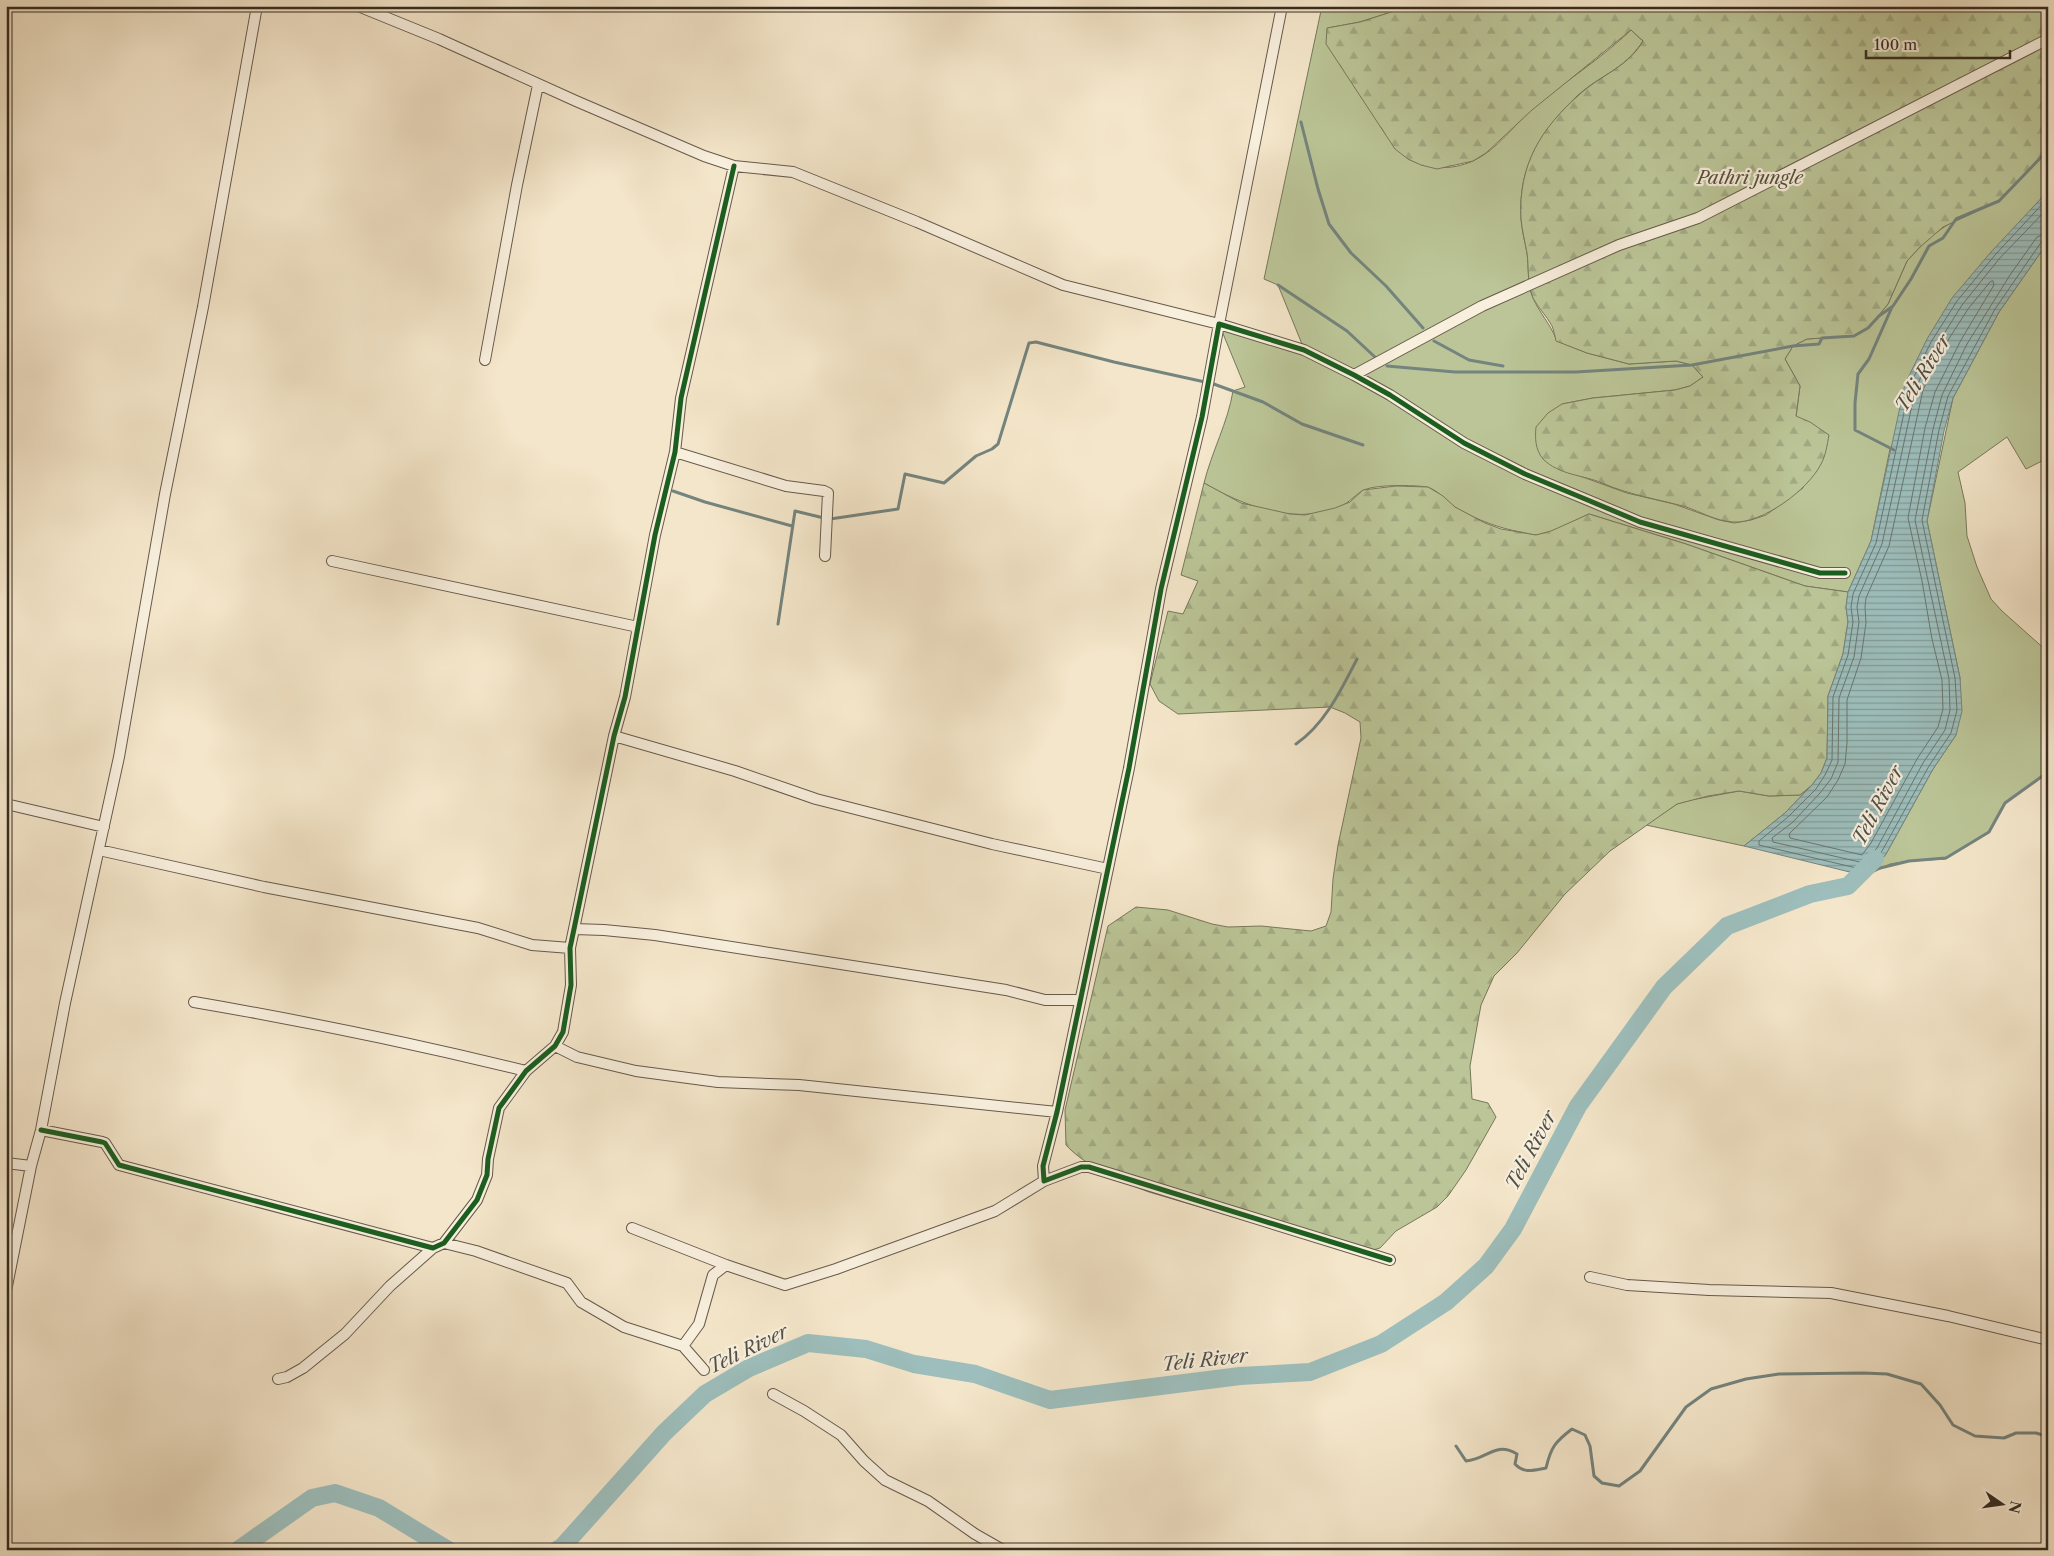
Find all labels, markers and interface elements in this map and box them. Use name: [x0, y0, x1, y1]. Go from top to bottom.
scale bar: [1866, 28, 2010, 60]
text: 100 m: [1874, 35, 1917, 54]
park label: Pathri jungle: [1695, 167, 1804, 189]
water label: Teli River: [1890, 329, 1956, 416]
water label: Teli River: [1848, 760, 1909, 849]
water label: Teli River: [1501, 1105, 1562, 1194]
water label: Teli River: [704, 1319, 793, 1378]
water label: Teli River: [1161, 1344, 1250, 1376]
north arrow: [1976, 1478, 2026, 1528]
text: N: [2005, 1499, 2025, 1515]

